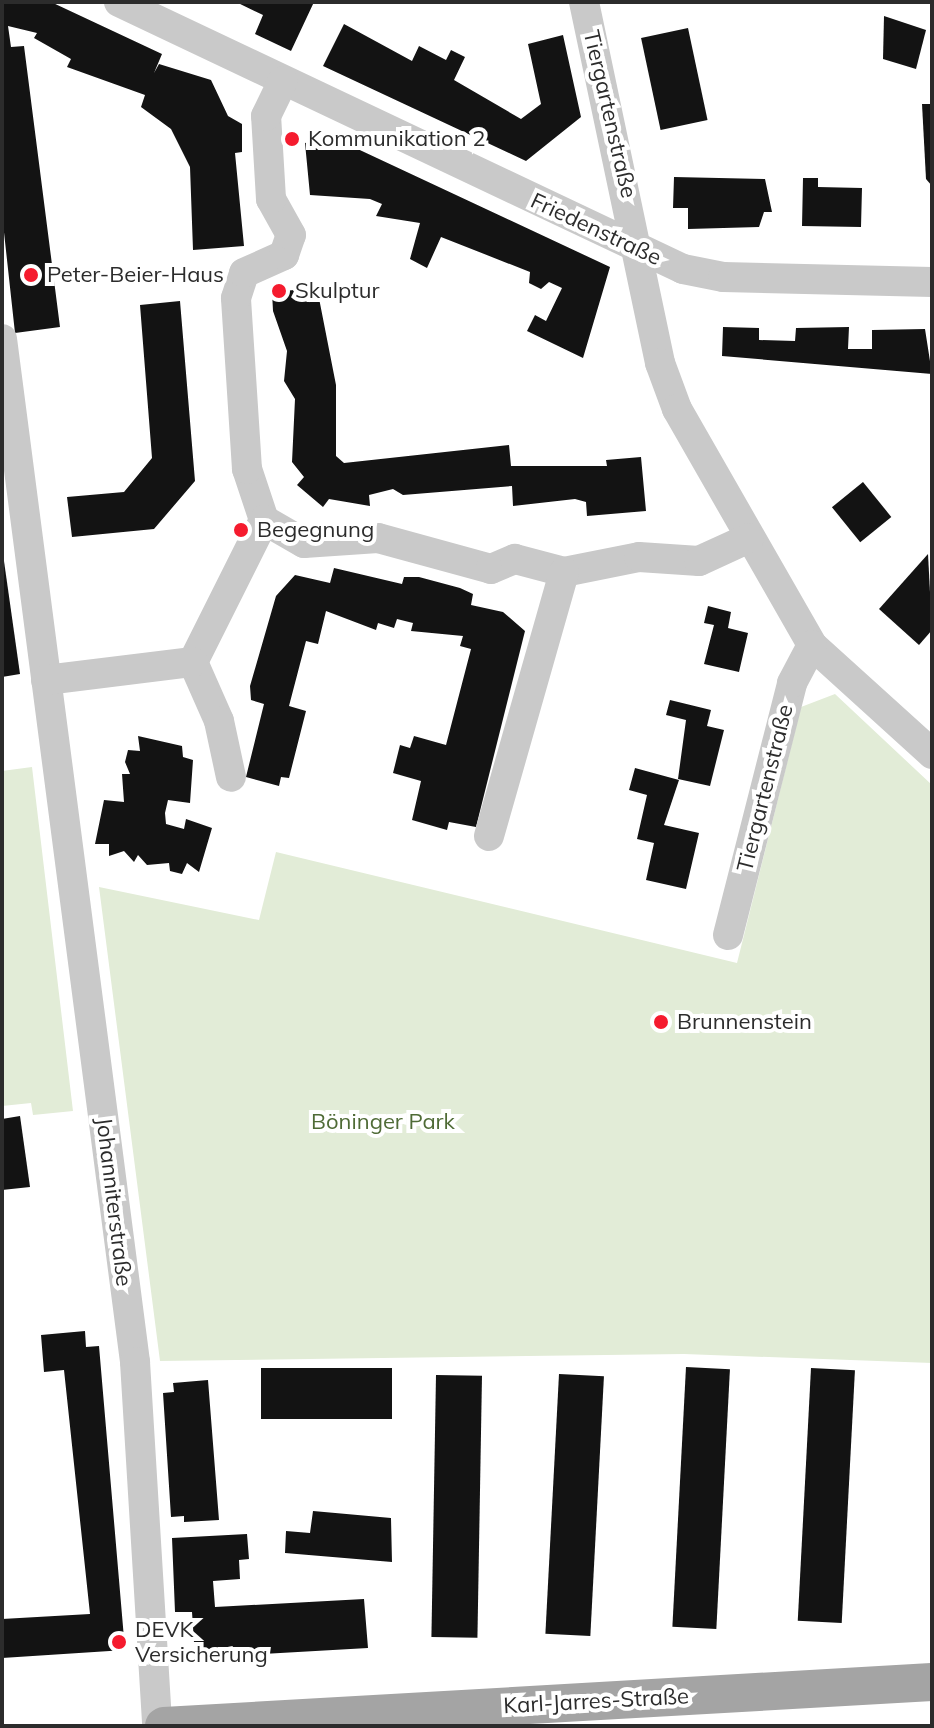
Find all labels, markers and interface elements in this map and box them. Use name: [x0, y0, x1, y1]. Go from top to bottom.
street label: Tiergartenstraße: [578, 28, 642, 200]
place label: Kommunikation 2: [308, 126, 485, 152]
marker: Kommunikation 2: [283, 130, 301, 148]
street label: Friedenstraße: [527, 187, 665, 271]
place label: Peter-Beier-Haus: [47, 262, 224, 288]
marker: Peter-Beier-Haus: [22, 266, 40, 284]
place label: Skulptur: [295, 278, 379, 304]
marker: Skulptur: [270, 282, 288, 300]
place label: Begegnung: [257, 517, 374, 543]
marker: Begegnung: [232, 521, 250, 539]
street label: Tiergartenstraße: [731, 702, 799, 874]
place label: Brunnenstein: [677, 1009, 812, 1035]
marker: Brunnenstein: [652, 1013, 670, 1031]
park label: Böninger Park: [311, 1109, 455, 1135]
street label: Johanniterstraße: [91, 1116, 137, 1288]
place label: DEVK Versicherung: [135, 1616, 268, 1668]
marker: DEVK Versicherung: [110, 1633, 128, 1651]
street label: Karl-Jarres-Straße: [503, 1683, 689, 1719]

